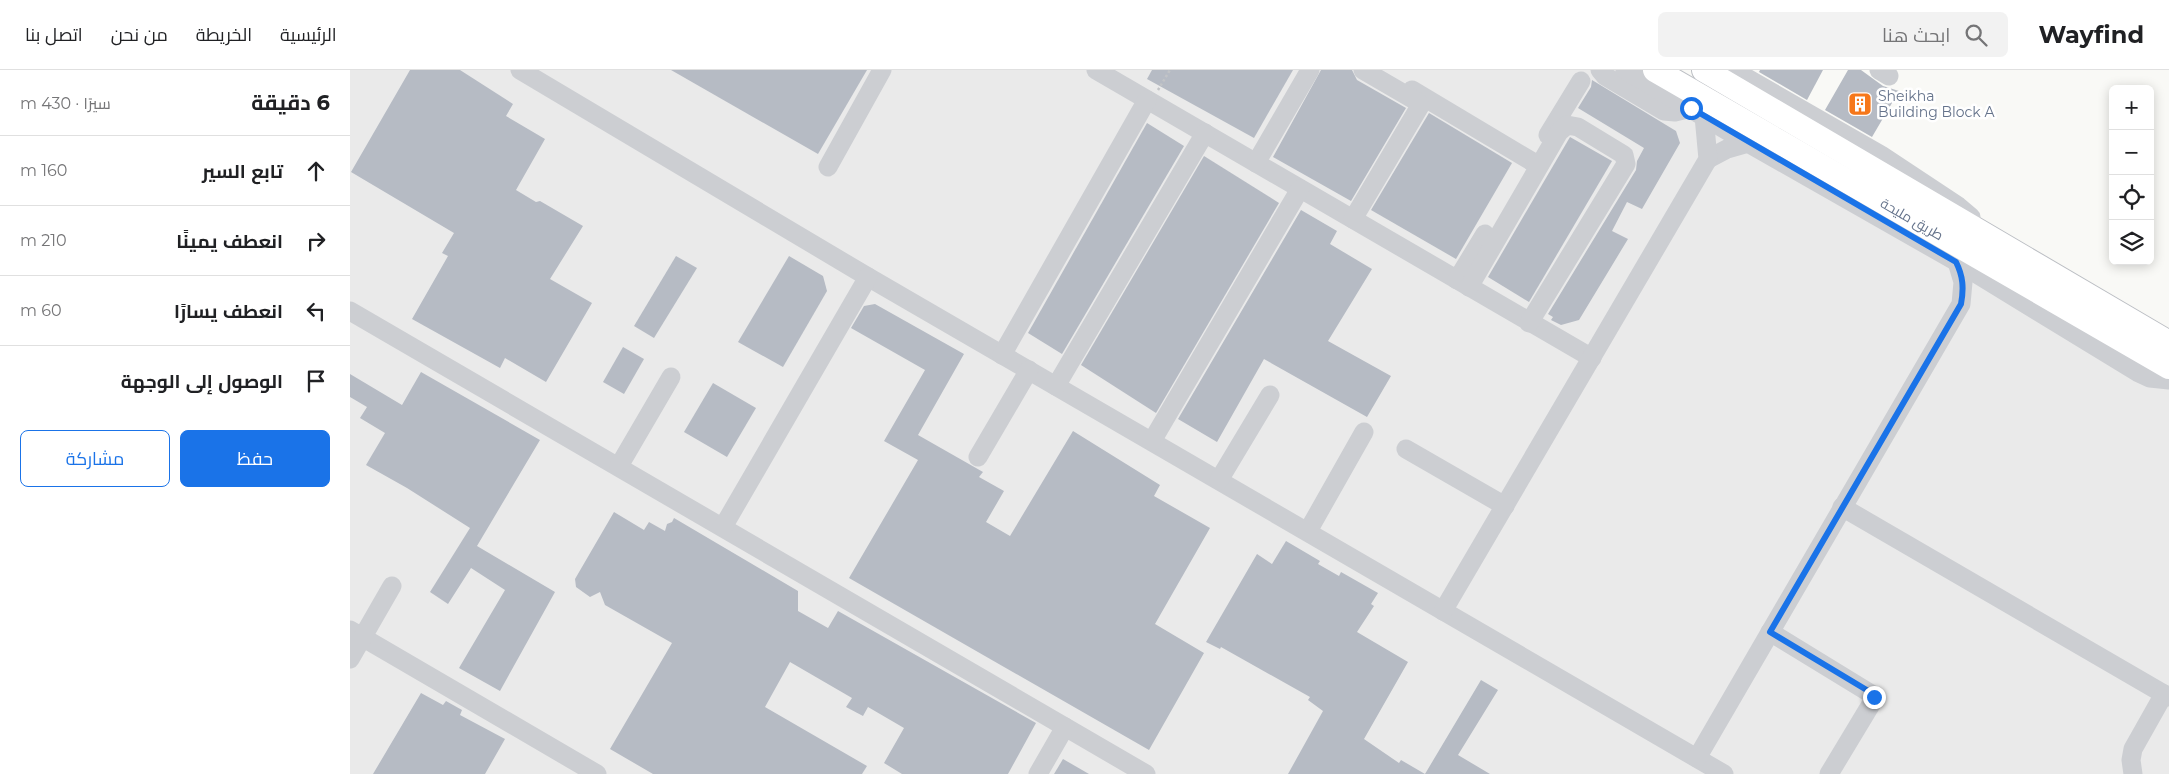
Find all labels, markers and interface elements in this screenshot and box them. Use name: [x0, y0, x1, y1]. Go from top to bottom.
search box: [1658, 12, 2008, 57]
text: Wayfind: [2038, 20, 2144, 49]
icon: search: [1962, 21, 1990, 49]
text: اتصل بنا: [25, 24, 83, 46]
text: من نحن: [111, 24, 168, 46]
text: الخريطة: [196, 24, 252, 46]
text: الرئيسية: [280, 24, 336, 46]
text: ابحث هنا: [1882, 24, 1950, 47]
map controls: [2109, 85, 2154, 265]
button: +: [2109, 85, 2154, 130]
place label: Sheikha Building Block A: [1878, 87, 1995, 121]
text: 6 دقيقة: [251, 90, 330, 115]
building icon: Sheikha Building Block A: [1847, 91, 1873, 117]
text: سيرًا · 430 m: [20, 94, 111, 113]
route start: [1680, 97, 1703, 120]
button: −: [2109, 130, 2154, 175]
icon: ahead: [302, 157, 330, 185]
text: تابع السير: [202, 160, 283, 183]
text: 160 m: [20, 161, 67, 180]
button: locate: [2109, 175, 2154, 220]
street label: طريق مليحة: [1877, 194, 1947, 244]
button: layers: [2109, 220, 2154, 265]
icon: right: [302, 227, 330, 255]
text: انعطف يمينًا: [176, 230, 283, 253]
text: 210 m: [20, 231, 67, 250]
icon: left: [302, 297, 330, 325]
text: انعطف يسارًا: [174, 300, 283, 323]
text: 60 m: [20, 301, 62, 320]
icon: arrive: [302, 367, 330, 395]
text: الوصول إلى الوجهة: [121, 370, 283, 393]
button: مشاركة: [20, 430, 170, 487]
button: حفظ: [180, 430, 330, 487]
route end: [1863, 686, 1886, 709]

